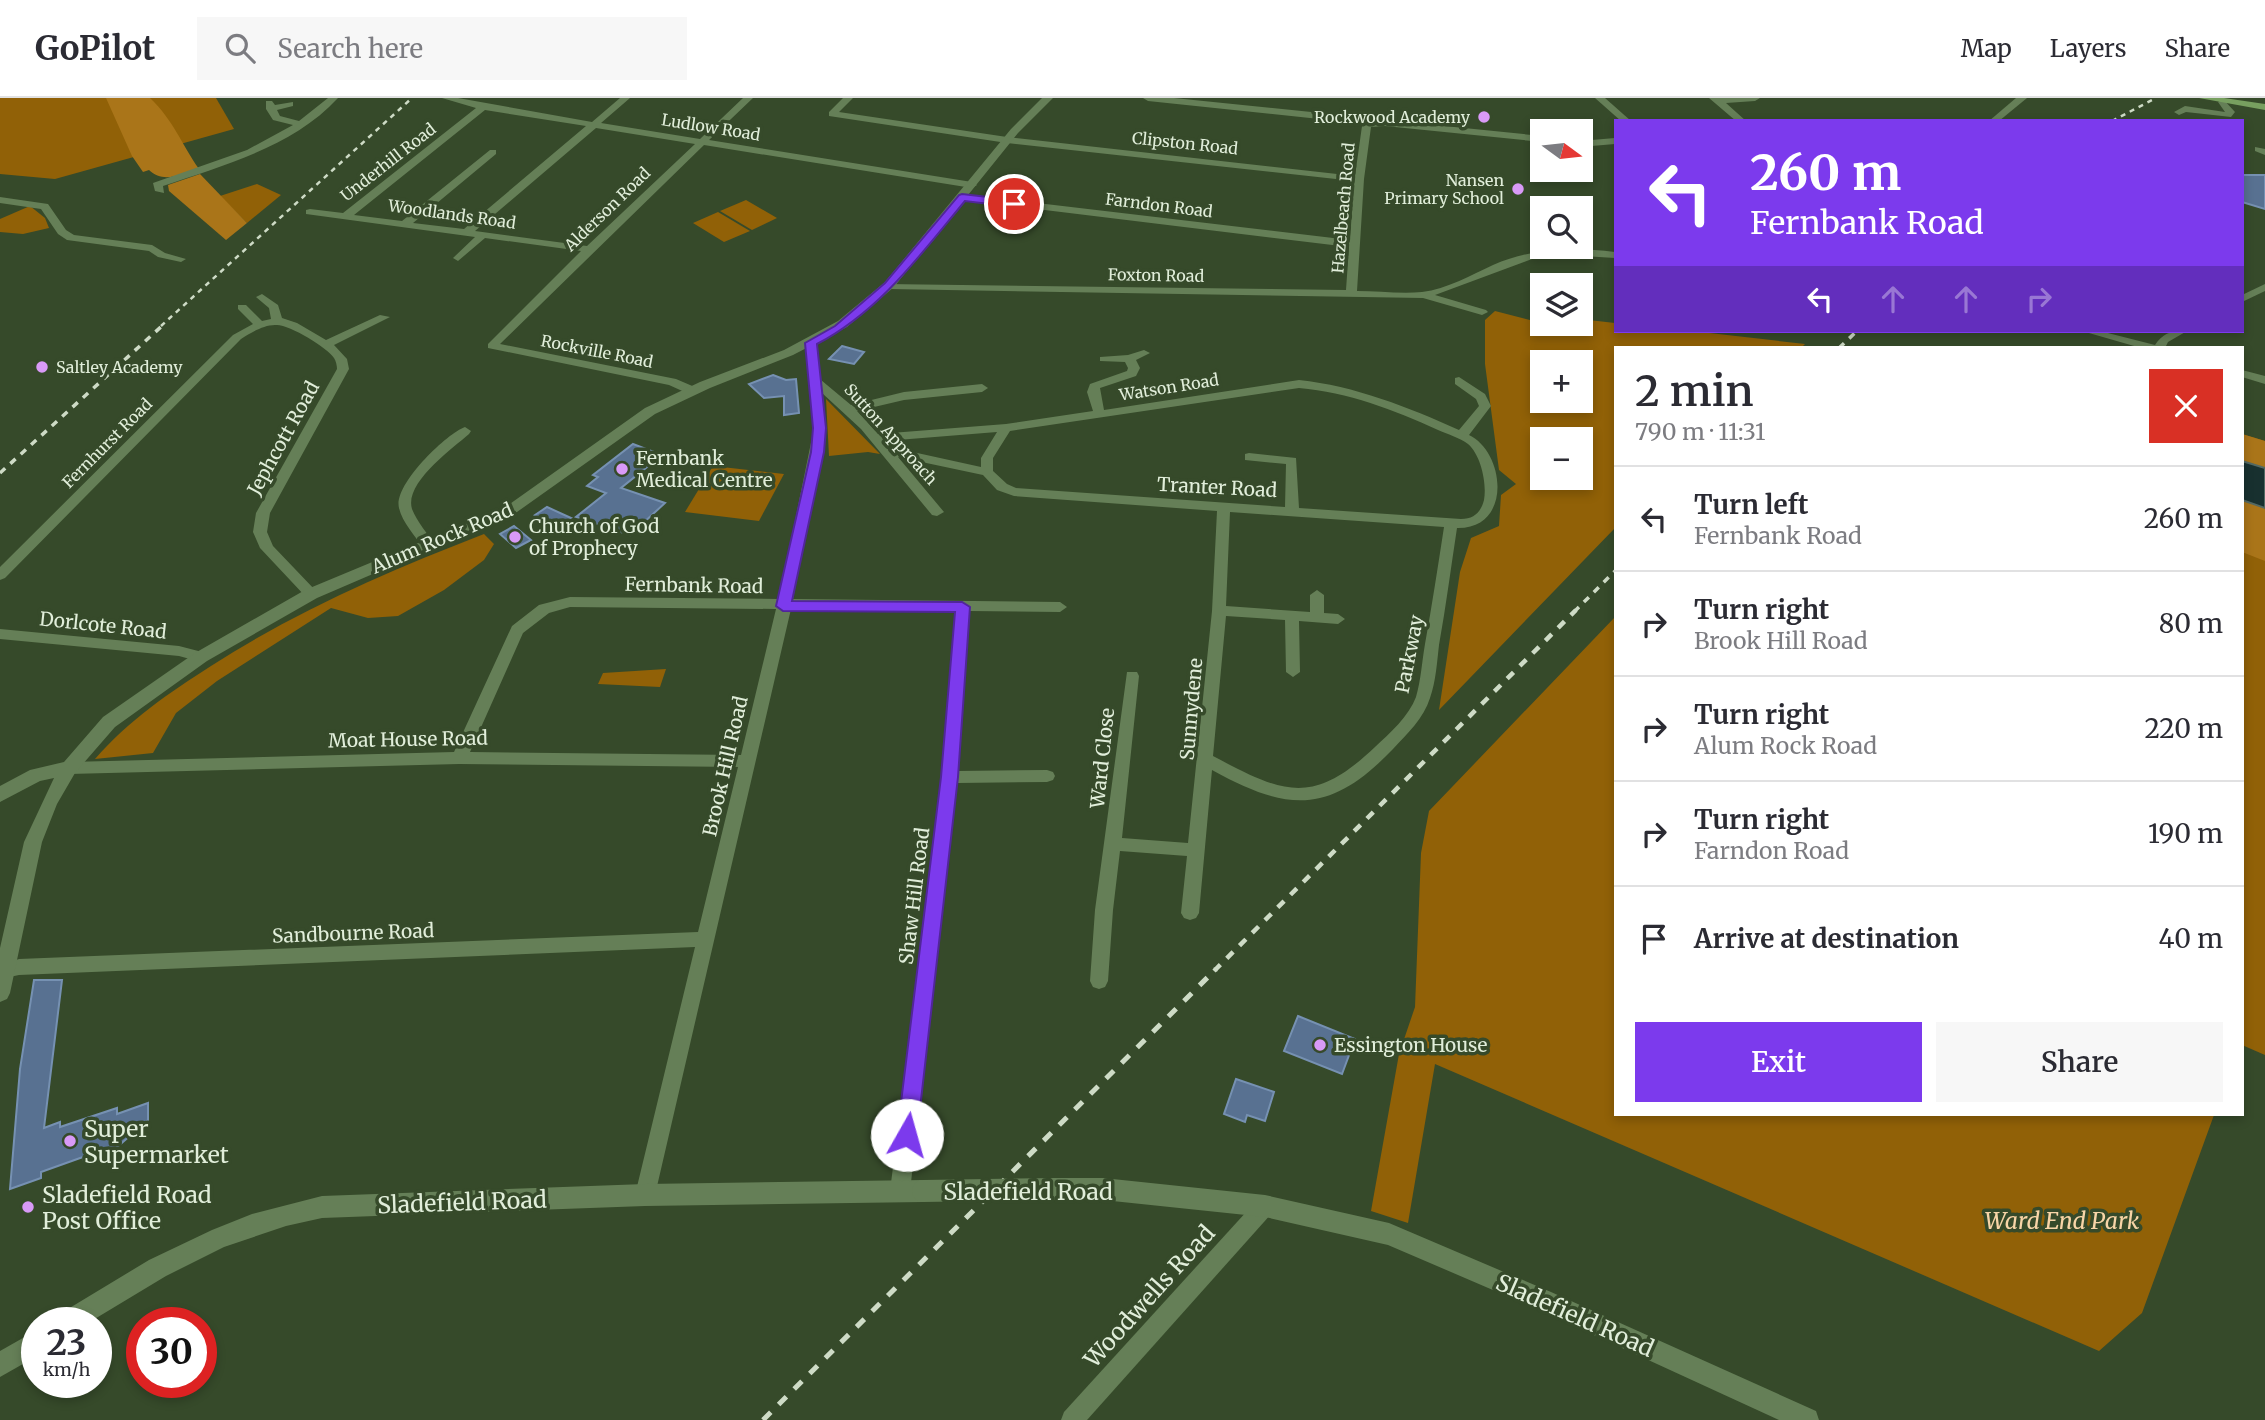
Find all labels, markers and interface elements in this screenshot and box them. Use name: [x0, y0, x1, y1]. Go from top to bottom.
search box: [197, 17, 687, 80]
text: GoPilot: [35, 28, 155, 69]
icon: search: [221, 29, 259, 67]
text: Search here: [277, 32, 423, 65]
text: Map: [1961, 33, 2012, 64]
text: Layers: [2050, 33, 2126, 64]
text: Share: [2164, 33, 2230, 64]
place label: Rockwood Academy: [1314, 107, 1471, 127]
street label: Ludlow Road: [660, 109, 762, 145]
marker: Rockwood Academy: [1476, 109, 1492, 125]
street label: Underhill Road: [336, 118, 440, 205]
north arrow: [1530, 119, 1592, 182]
map controls: [1530, 119, 1593, 490]
street label: Clipston Road: [1131, 127, 1239, 159]
street label: Hazelbeach Road: [1327, 141, 1359, 274]
text: 260 m: [1750, 142, 1901, 203]
icon: left: [1635, 147, 1726, 238]
street label: Alderson Road: [559, 163, 654, 256]
place label: Nansen Primary School: [1384, 170, 1504, 208]
pin: [984, 174, 1044, 234]
marker: Nansen Primary School: [1510, 181, 1526, 197]
icon: arrive: [995, 185, 1033, 223]
street label: Farndon Road: [1104, 189, 1214, 222]
street label: Woodlands Road: [386, 195, 518, 233]
button: search: [1530, 196, 1593, 259]
text: Fernbank Road: [1750, 203, 1984, 243]
street label: Foxton Road: [1108, 264, 1205, 286]
button: layers: [1530, 273, 1593, 336]
icon: left: [1801, 280, 1839, 318]
icon: ahead: [1874, 280, 1912, 318]
icon: ahead: [1947, 280, 1985, 318]
icon: right: [2020, 280, 2058, 318]
street label: Rockville Road: [539, 330, 655, 372]
button: +: [1530, 350, 1593, 413]
place label: Saltley Academy: [56, 357, 183, 377]
marker: Saltley Academy: [34, 359, 50, 375]
text: 2 min: [1635, 365, 1754, 417]
street label: Watson Road: [1117, 369, 1221, 405]
button: close: [2149, 369, 2223, 443]
street label: Jephcott Road: [241, 377, 324, 500]
street label: Sutton Approach: [840, 379, 942, 489]
street label: Fernhurst Road: [58, 394, 156, 492]
text: 790 m · 11:31: [1635, 417, 1765, 446]
button: −: [1530, 427, 1593, 490]
place label: Fernbank Medical Centre: [636, 446, 773, 492]
marker: Fernbank Medical Centre: [614, 461, 630, 477]
street label: Tranter Road: [1156, 472, 1278, 502]
text: Turn left: [1694, 488, 1808, 521]
street label: Alum Rock Road: [367, 497, 516, 579]
icon: left: [1635, 500, 1673, 538]
text: 260 m: [2144, 502, 2223, 535]
place label: Church of God of Prophecy: [529, 514, 660, 560]
text: Fernbank Road: [1694, 521, 1862, 550]
marker: Church of God of Prophecy: [507, 529, 523, 545]
street label: Fernbank Road: [624, 572, 764, 598]
text: Turn right: [1694, 593, 1829, 626]
icon: right: [1635, 605, 1673, 643]
street label: Dorlcote Road: [38, 606, 168, 644]
text: 80 m: [2159, 607, 2223, 640]
street label: Parkway: [1390, 613, 1428, 695]
text: Brook Hill Road: [1694, 626, 1868, 655]
street label: Sunnydene: [1175, 657, 1207, 761]
street label: Brook Hill Road: [697, 693, 753, 839]
text: Turn right: [1694, 698, 1829, 731]
street label: Ward Close: [1085, 706, 1119, 810]
icon: right: [1635, 710, 1673, 748]
text: 220 m: [2144, 712, 2223, 745]
street label: Moat House Road: [328, 726, 488, 752]
text: Alum Rock Road: [1694, 731, 1877, 760]
text: Turn right: [1694, 803, 1829, 836]
icon: right: [1635, 815, 1673, 853]
text: 190 m: [2148, 817, 2223, 850]
street label: Shaw Hill Road: [894, 826, 934, 966]
text: Farndon Road: [1694, 836, 1849, 865]
street label: Sandbourne Road: [271, 918, 435, 948]
icon: arrive: [1635, 920, 1673, 958]
text: Arrive at destination: [1694, 922, 1959, 955]
text: 40 m: [2159, 922, 2223, 955]
button: Exit: [1635, 1022, 1922, 1102]
button: Share: [1936, 1022, 2223, 1102]
place label: Essington House: [1334, 1033, 1487, 1057]
marker: Essington House: [1312, 1037, 1328, 1053]
position arrow: [870, 1098, 944, 1172]
place label: Super Supermarket: [84, 1114, 229, 1169]
marker: Super Supermarket: [62, 1133, 78, 1149]
street label: Sladefield Road: [943, 1177, 1113, 1206]
place label: Sladefield Road Post Office: [42, 1180, 212, 1235]
street label: Sladefield Road: [377, 1185, 547, 1219]
marker: Sladefield Road Post Office: [20, 1199, 36, 1215]
park label: Ward End Park: [1985, 1206, 2140, 1235]
street label: Woodwells Road: [1077, 1219, 1221, 1374]
street label: Sladefield Road: [1492, 1267, 1659, 1363]
speed limit sign: 30: [126, 1307, 217, 1398]
text: 23: [47, 1321, 86, 1365]
text: km/h: [43, 1358, 90, 1381]

